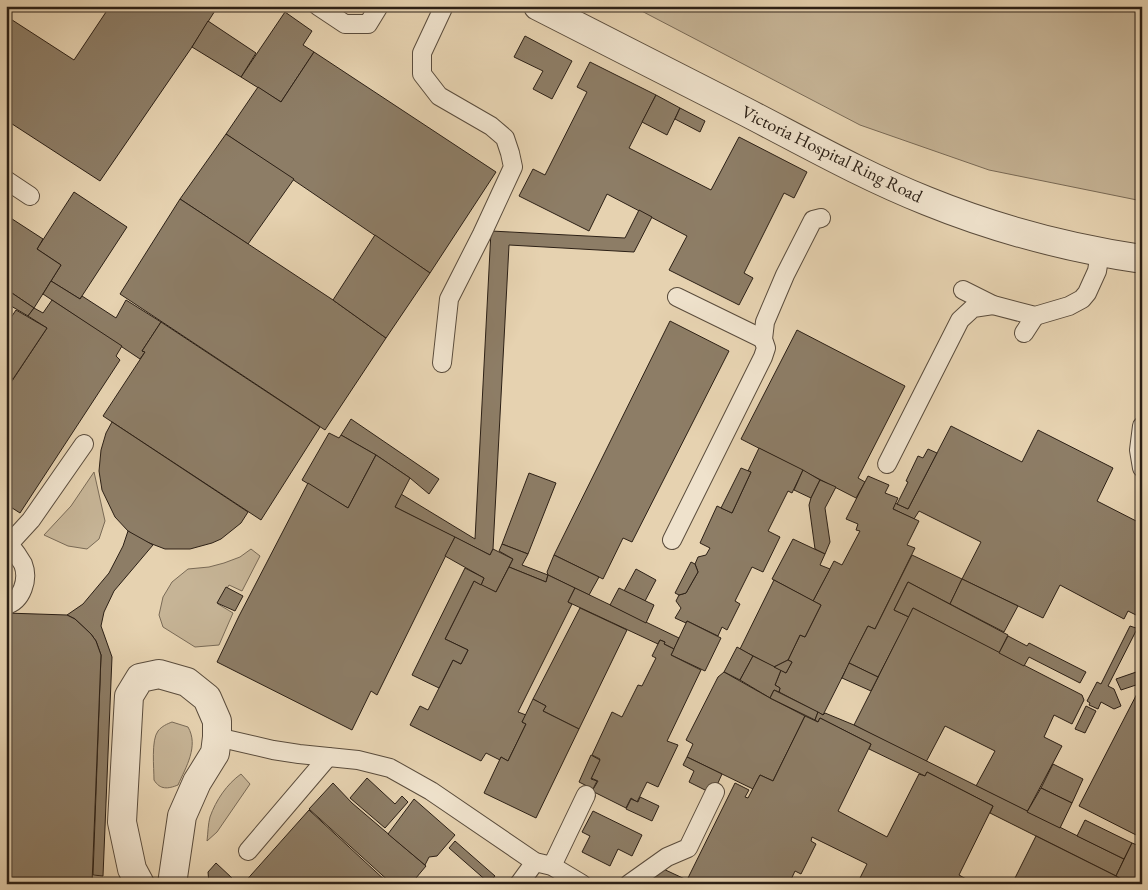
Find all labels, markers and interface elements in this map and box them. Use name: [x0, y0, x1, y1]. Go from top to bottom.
street label: Victoria Hospital Ring Road: [738, 100, 927, 208]

